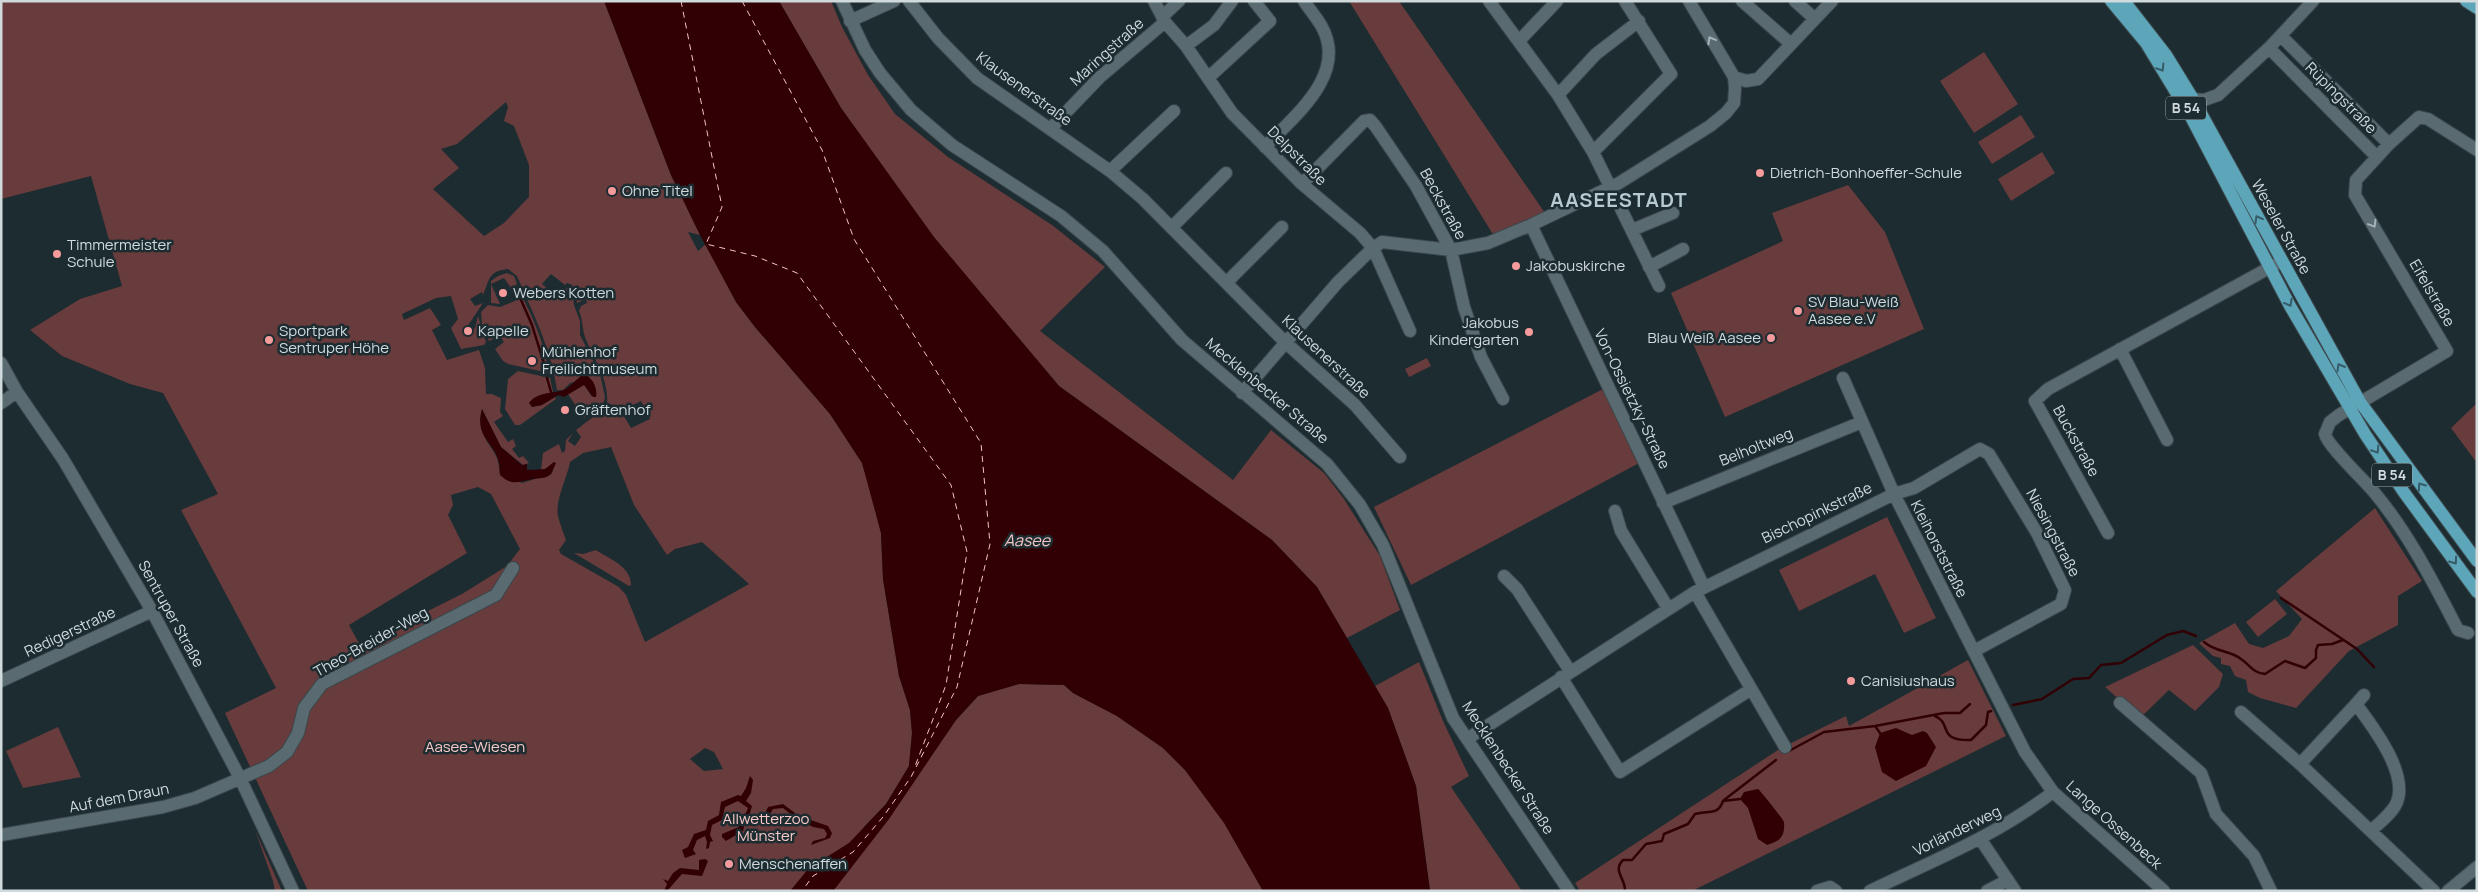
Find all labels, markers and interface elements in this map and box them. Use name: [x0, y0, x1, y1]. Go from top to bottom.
street label: Maringstraße: [1065, 13, 1148, 90]
one-way arrow: [1707, 36, 1717, 45]
street label: Klausenerstraße: [972, 47, 1077, 131]
street label: Rüpingstraße: [2301, 57, 2382, 138]
one-way arrow: [2155, 62, 2165, 71]
road number: B 54: [2166, 96, 2206, 120]
street label: Delpstraße: [1263, 121, 1332, 190]
place label: Dietrich-Bonhoeffer-Schule: [1770, 162, 1962, 183]
street label: Beckstraße: [1415, 164, 1472, 243]
marker: Dietrich-Bonhoeffer-Schule: [1754, 167, 1766, 179]
street label: Weseler Straße: [2247, 175, 2316, 278]
place label: Ohne Titel: [622, 180, 693, 201]
marker: Ohne Titel: [606, 185, 618, 197]
district label: AASEESTADT: [1550, 186, 1688, 213]
one-way arrow: [2254, 215, 2264, 224]
one-way arrow: [2366, 219, 2376, 228]
place label: Timmermeister Schule: [67, 234, 172, 272]
marker: Timmermeister Schule: [51, 248, 63, 260]
place label: Jakobuskirche: [1526, 255, 1626, 276]
street label: Eifelstraße: [2405, 255, 2460, 330]
marker: Jakobuskirche: [1510, 260, 1522, 272]
place label: Webers Kotten: [513, 282, 614, 303]
marker: Webers Kotten: [497, 287, 509, 299]
place label: SV Blau-Weiß Aasee e.V: [1808, 291, 1899, 329]
one-way arrow: [2283, 298, 2293, 307]
marker: SV Blau-Weiß Aasee e.V: [1792, 305, 1804, 317]
street label: Klausenerstraße: [1278, 310, 1375, 403]
place label: Jakobus Kindergarten: [1429, 312, 1519, 350]
place label: Sportpark Sentruper Höhe: [279, 320, 389, 358]
place label: Kapelle: [478, 320, 529, 341]
marker: Kapelle: [462, 325, 474, 337]
street label: Von-Ossietzky-Straße: [1589, 325, 1676, 472]
marker: Jakobus Kindergarten: [1523, 326, 1535, 338]
place label: Blau Weiß Aasee: [1647, 327, 1761, 348]
marker: Blau Weiß Aasee: [1765, 332, 1777, 344]
street label: Mecklenbecker Straße: [1201, 333, 1334, 449]
marker: Sportpark Sentruper Höhe: [263, 334, 275, 346]
place label: Mühlenhof Freilichtmuseum: [542, 341, 657, 379]
marker: Mühlenhof Freilichtmuseum: [526, 355, 538, 367]
one-way arrow: [2336, 363, 2346, 372]
place label: Gräftenhof: [575, 399, 651, 420]
street label: Buckstraße: [2048, 401, 2105, 480]
marker: Gräftenhof: [559, 404, 571, 416]
street label: Belholtweg: [1716, 422, 1796, 471]
one-way arrow: [2370, 444, 2379, 453]
road number: B 54: [2372, 464, 2412, 486]
street label: Bischopinkstraße: [1758, 477, 1876, 548]
one-way arrow: [2418, 482, 2427, 491]
street label: Niesingstraße: [2021, 485, 2086, 581]
street label: Kleihorststraße: [1906, 497, 1973, 601]
water label: Aasee: [1004, 529, 1052, 551]
one-way arrow: [2448, 555, 2456, 564]
street label: Sentruper Straße: [133, 556, 210, 671]
street label: Redigerstraße: [21, 601, 119, 662]
street label: Theo-Breider-Weg: [310, 601, 432, 682]
place label: Canisiushaus: [1861, 670, 1955, 691]
marker: Canisiushaus: [1845, 675, 1857, 687]
street label: Mecklenbecker Straße: [1457, 697, 1560, 839]
park label: Aasee-Wiesen: [425, 736, 525, 757]
street label: Lange Ossenbeck: [2062, 776, 2167, 874]
street label: Auf dem Draun: [67, 778, 171, 817]
street label: Vorländerweg: [1909, 800, 2004, 861]
park label: Allwetterzoo Münster: [723, 808, 810, 846]
place label: Menschenaffen: [739, 853, 847, 874]
marker: Menschenaffen: [723, 858, 735, 870]

